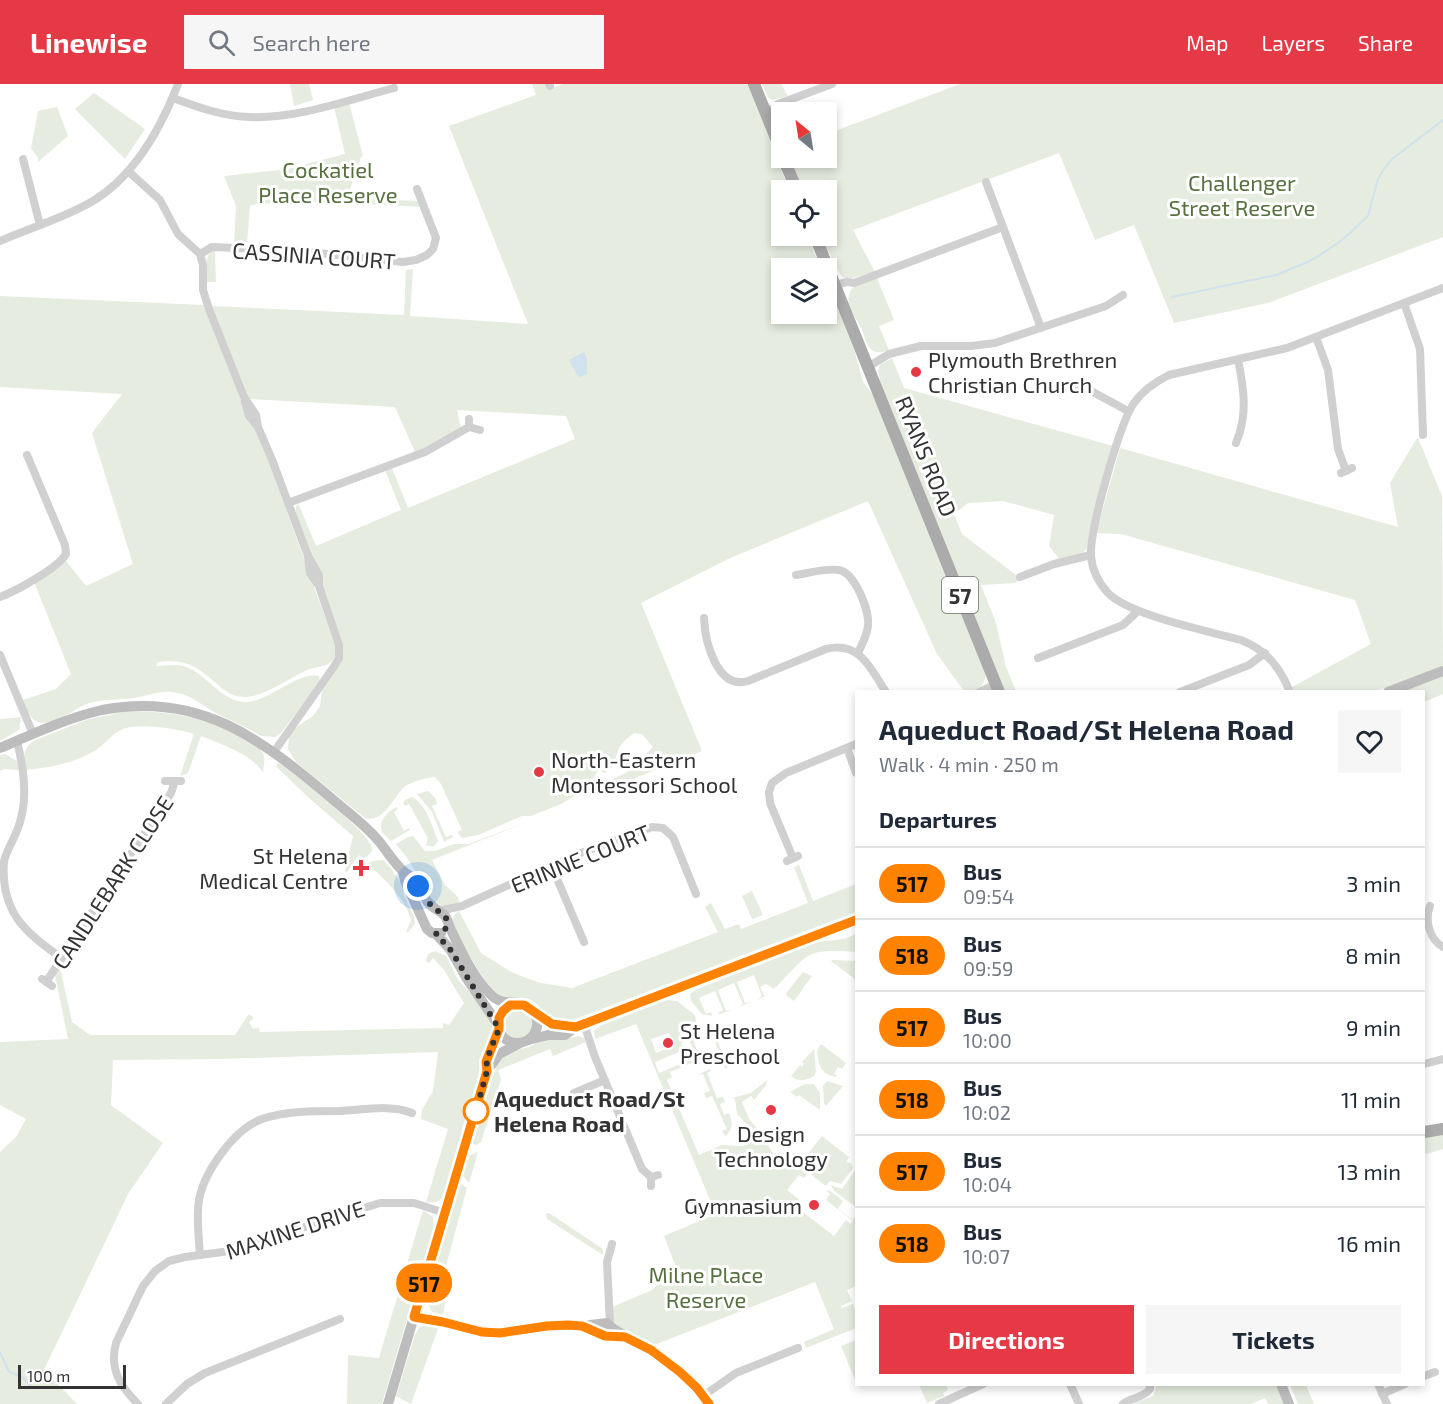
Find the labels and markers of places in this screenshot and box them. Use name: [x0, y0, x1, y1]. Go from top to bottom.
place label: Plymouth Brethren Christian Church: [928, 346, 1117, 397]
marker: Plymouth Brethren Christian Church: [909, 365, 923, 379]
place label: North-Eastern Montessori School: [551, 746, 738, 797]
marker: North-Eastern Montessori School: [532, 765, 546, 779]
place label: St Helena Medical Centre: [199, 842, 348, 893]
marker: St Helena Medical Centre: [352, 859, 370, 877]
place label: St Helena Preschool: [680, 1017, 780, 1068]
marker: St Helena Preschool: [661, 1036, 675, 1050]
place label: Aqueduct Road/St Helena Road: [494, 1085, 685, 1136]
marker: Aqueduct Road/St Helena Road: [463, 1098, 489, 1124]
marker: Design Technology: [764, 1103, 778, 1117]
place label: Design Technology: [714, 1120, 828, 1171]
place label: Gymnasium: [684, 1192, 802, 1218]
marker: Gymnasium: [807, 1198, 821, 1212]

